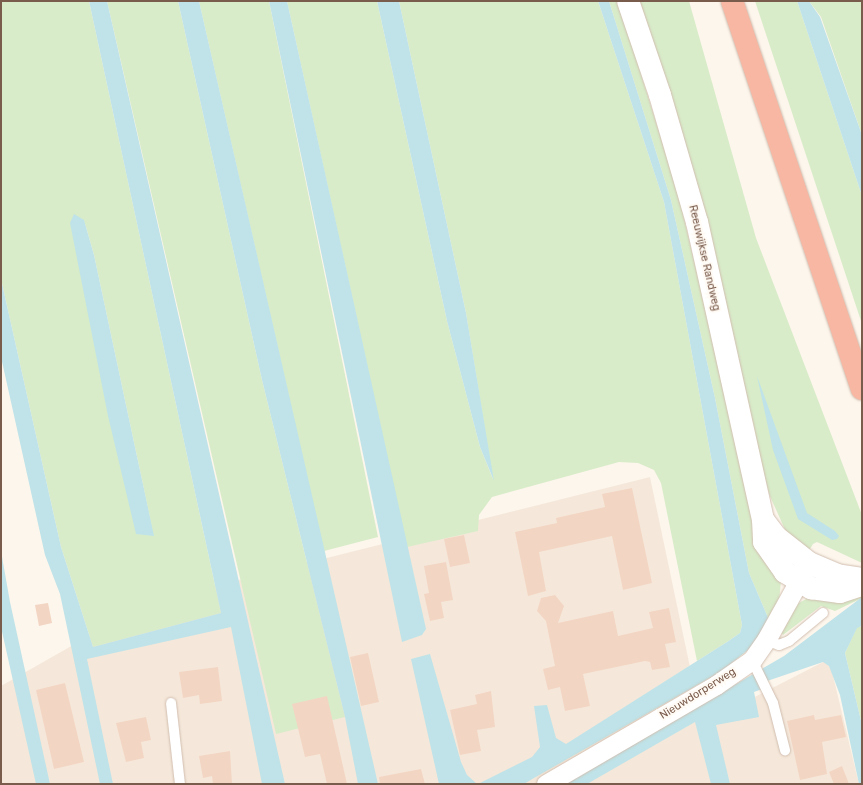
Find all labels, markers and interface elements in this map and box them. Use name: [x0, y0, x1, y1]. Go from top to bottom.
street label: Reeuwijkse Randweg: [685, 204, 723, 312]
street label: Nieuwdorperweg: [658, 665, 738, 723]

